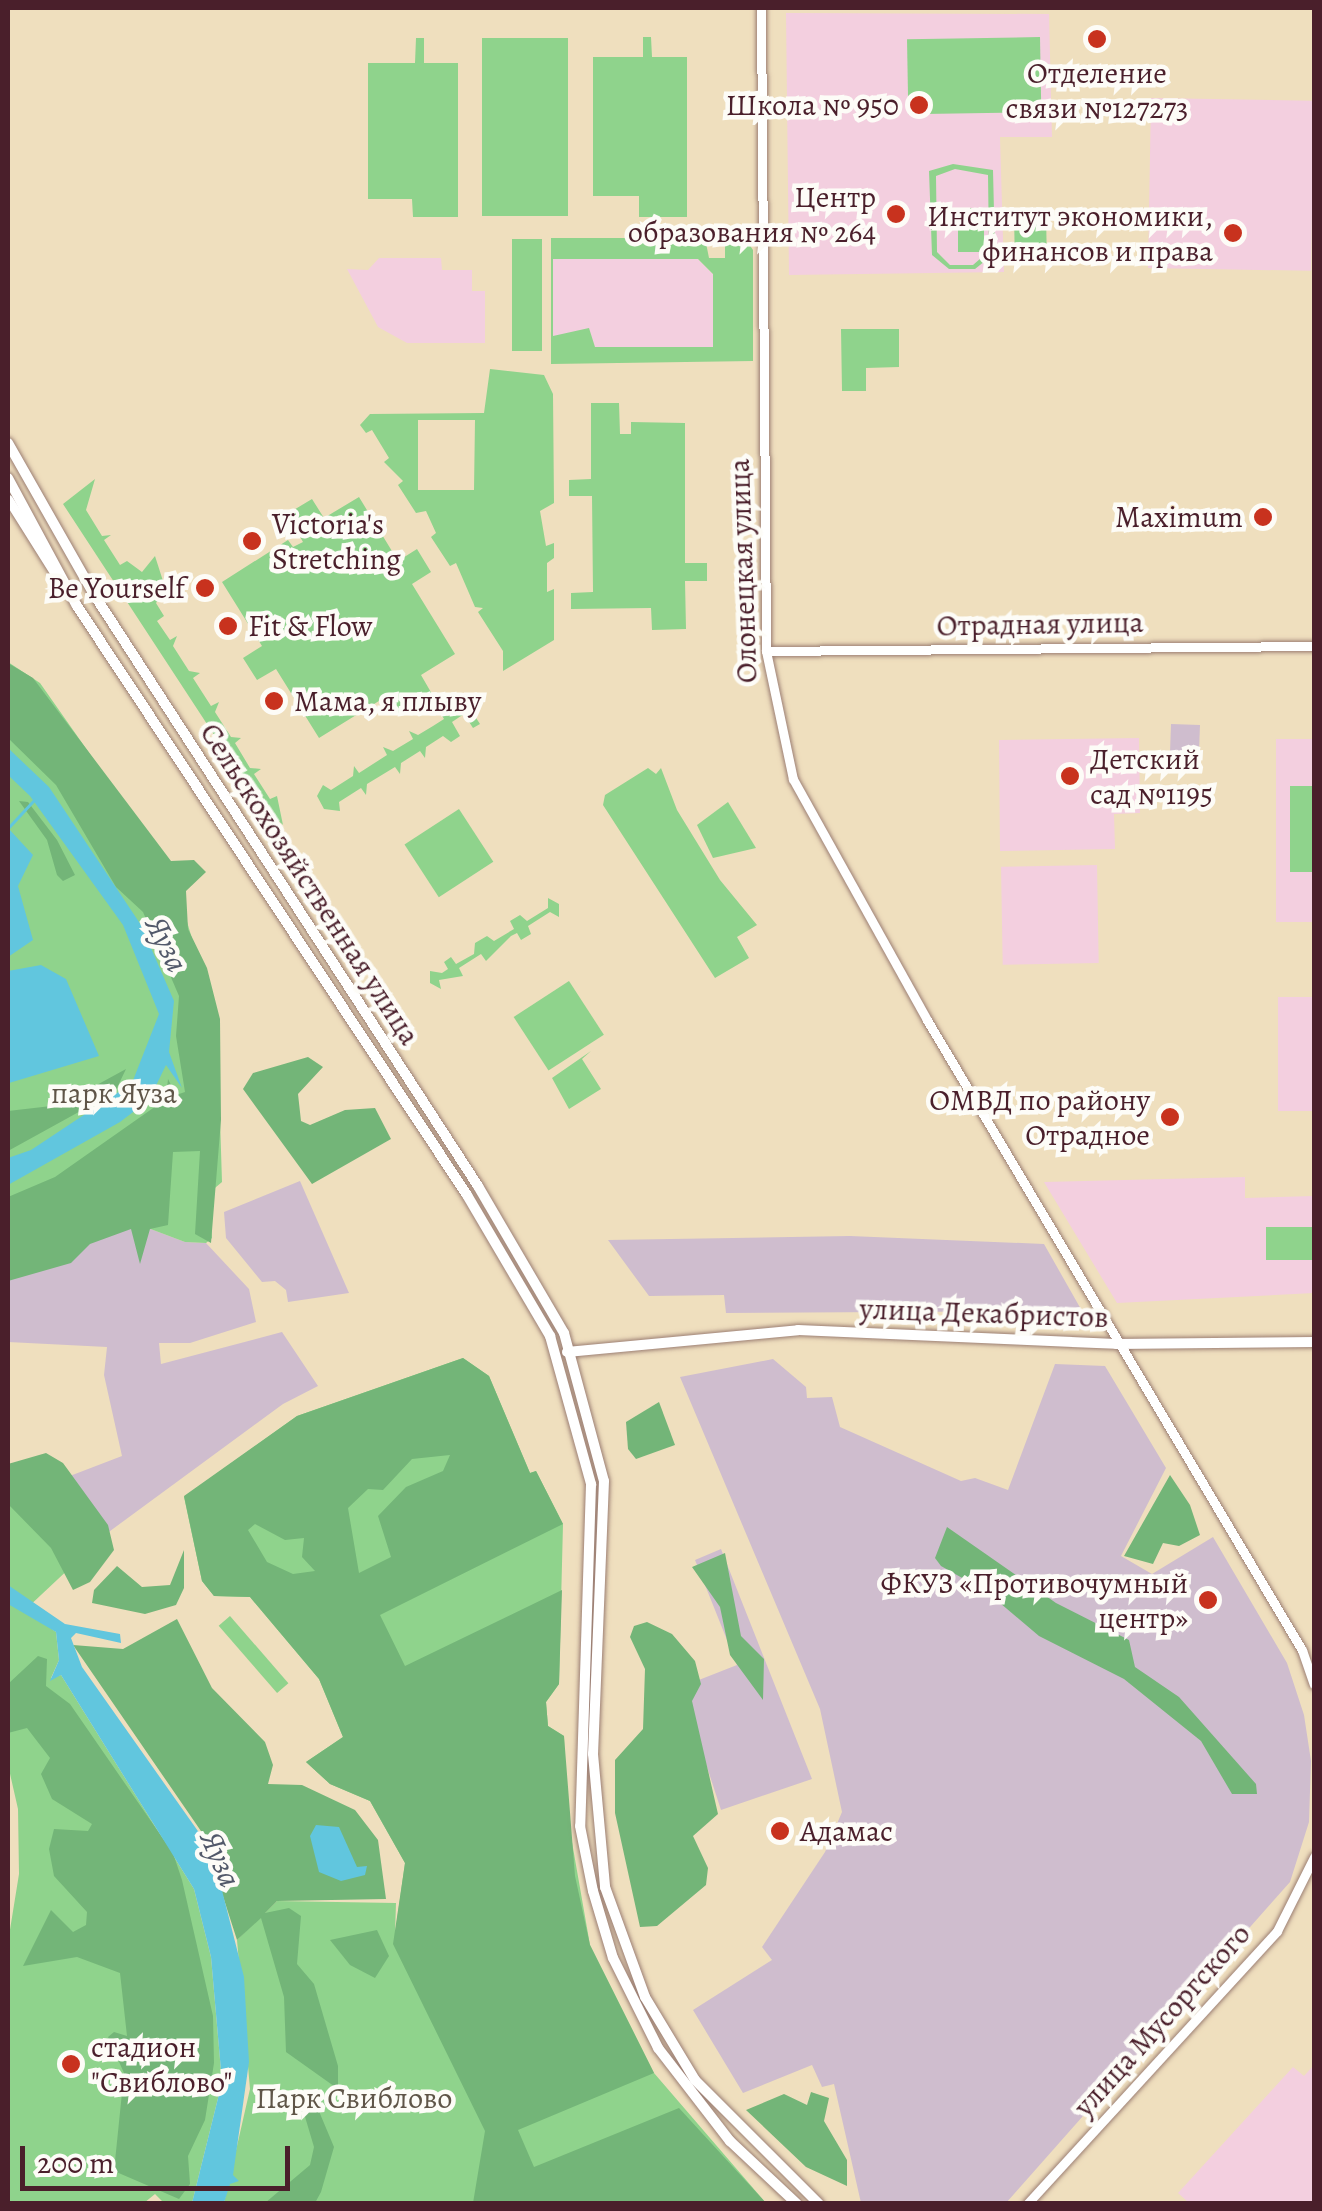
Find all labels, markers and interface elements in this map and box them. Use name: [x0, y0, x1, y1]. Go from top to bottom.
marker: Отделение связи №127273: [1086, 28, 1108, 50]
place label: Отделение связи №127273: [1005, 55, 1189, 126]
place label: Школа № 950: [725, 87, 899, 123]
marker: Школа № 950: [908, 94, 930, 116]
place label: Центр образования № 264: [628, 179, 876, 250]
place label: Институт экономики, финансов и права: [927, 198, 1213, 268]
marker: Центр образования № 264: [885, 203, 907, 225]
marker: Институт экономики, финансов и права: [1222, 222, 1244, 244]
street label: Олонецкая улица: [721, 458, 765, 684]
place label: Maximum: [1115, 499, 1243, 535]
place label: Victoria's Stretching: [272, 506, 401, 576]
marker: Maximum: [1252, 506, 1274, 528]
marker: Victoria's Stretching: [241, 530, 263, 552]
place label: Be Yourself: [48, 570, 185, 606]
marker: Be Yourself: [194, 577, 216, 599]
street label: Отрадная улица: [936, 604, 1144, 644]
place label: Fit & Flow: [248, 608, 372, 644]
marker: Fit & Flow: [217, 615, 239, 637]
place label: Мама, я плыву: [294, 683, 482, 719]
marker: Мама, я плыву: [263, 690, 285, 712]
street label: Сельскохозяйственная улица: [192, 716, 428, 1052]
place label: Детский сад №1195: [1090, 741, 1213, 812]
marker: Детский сад №1195: [1059, 765, 1081, 787]
water label: Яуза: [137, 910, 197, 978]
park label: парк Яуза: [51, 1075, 177, 1111]
place label: ОМВД по району Отрадное: [929, 1082, 1150, 1152]
marker: ОМВД по району Отрадное: [1159, 1106, 1181, 1128]
street label: улица Декабристов: [859, 1291, 1109, 1335]
place label: ФКУЗ «Противочумный центр»: [880, 1565, 1188, 1636]
marker: ФКУЗ «Противочумный центр»: [1197, 1589, 1219, 1611]
place label: Адамас: [800, 1813, 893, 1849]
marker: Адамас: [769, 1820, 791, 1842]
water label: Яуза: [192, 1825, 250, 1893]
street label: улица Мусоргского: [1066, 1916, 1258, 2124]
place label: стадион "Свиблово": [91, 2029, 232, 2100]
marker: стадион "Свиблово": [60, 2053, 82, 2075]
park label: Парк Свиблово: [255, 2080, 453, 2116]
scale bar: [25, 2126, 295, 2188]
text: 200 m: [37, 2143, 114, 2183]

